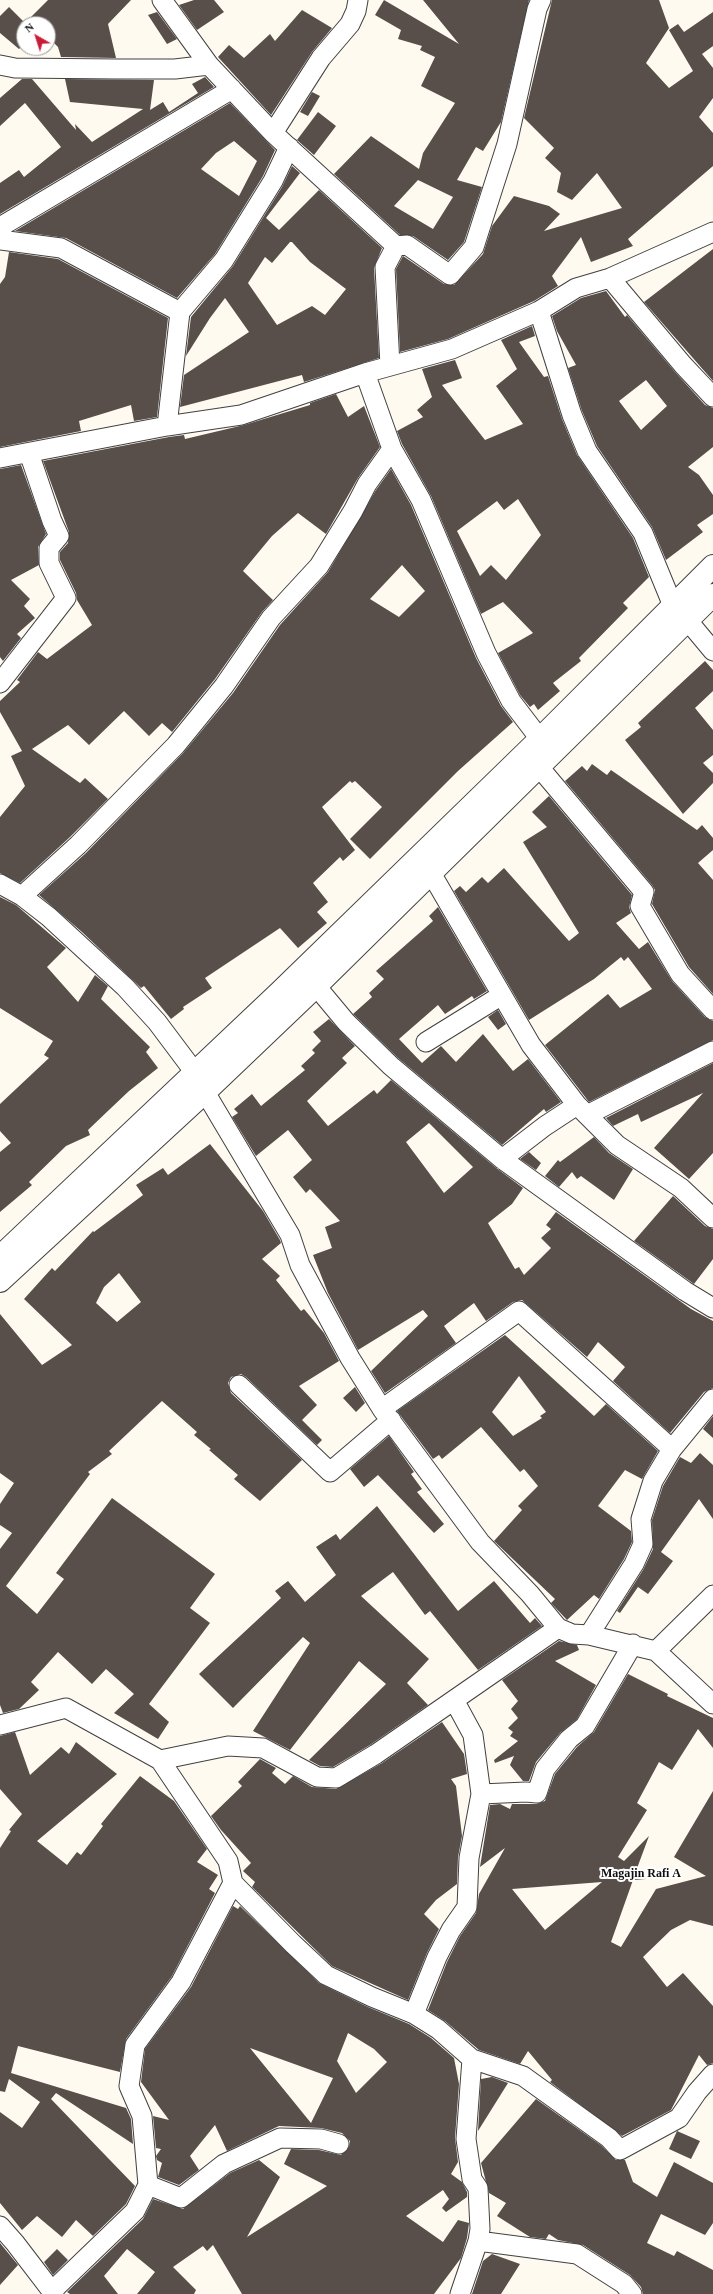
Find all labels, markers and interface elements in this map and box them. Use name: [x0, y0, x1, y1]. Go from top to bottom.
north arrow: [16, 16, 56, 56]
text: N: [22, 20, 36, 35]
district label: Magajin Rafi A: [601, 1867, 681, 1881]

